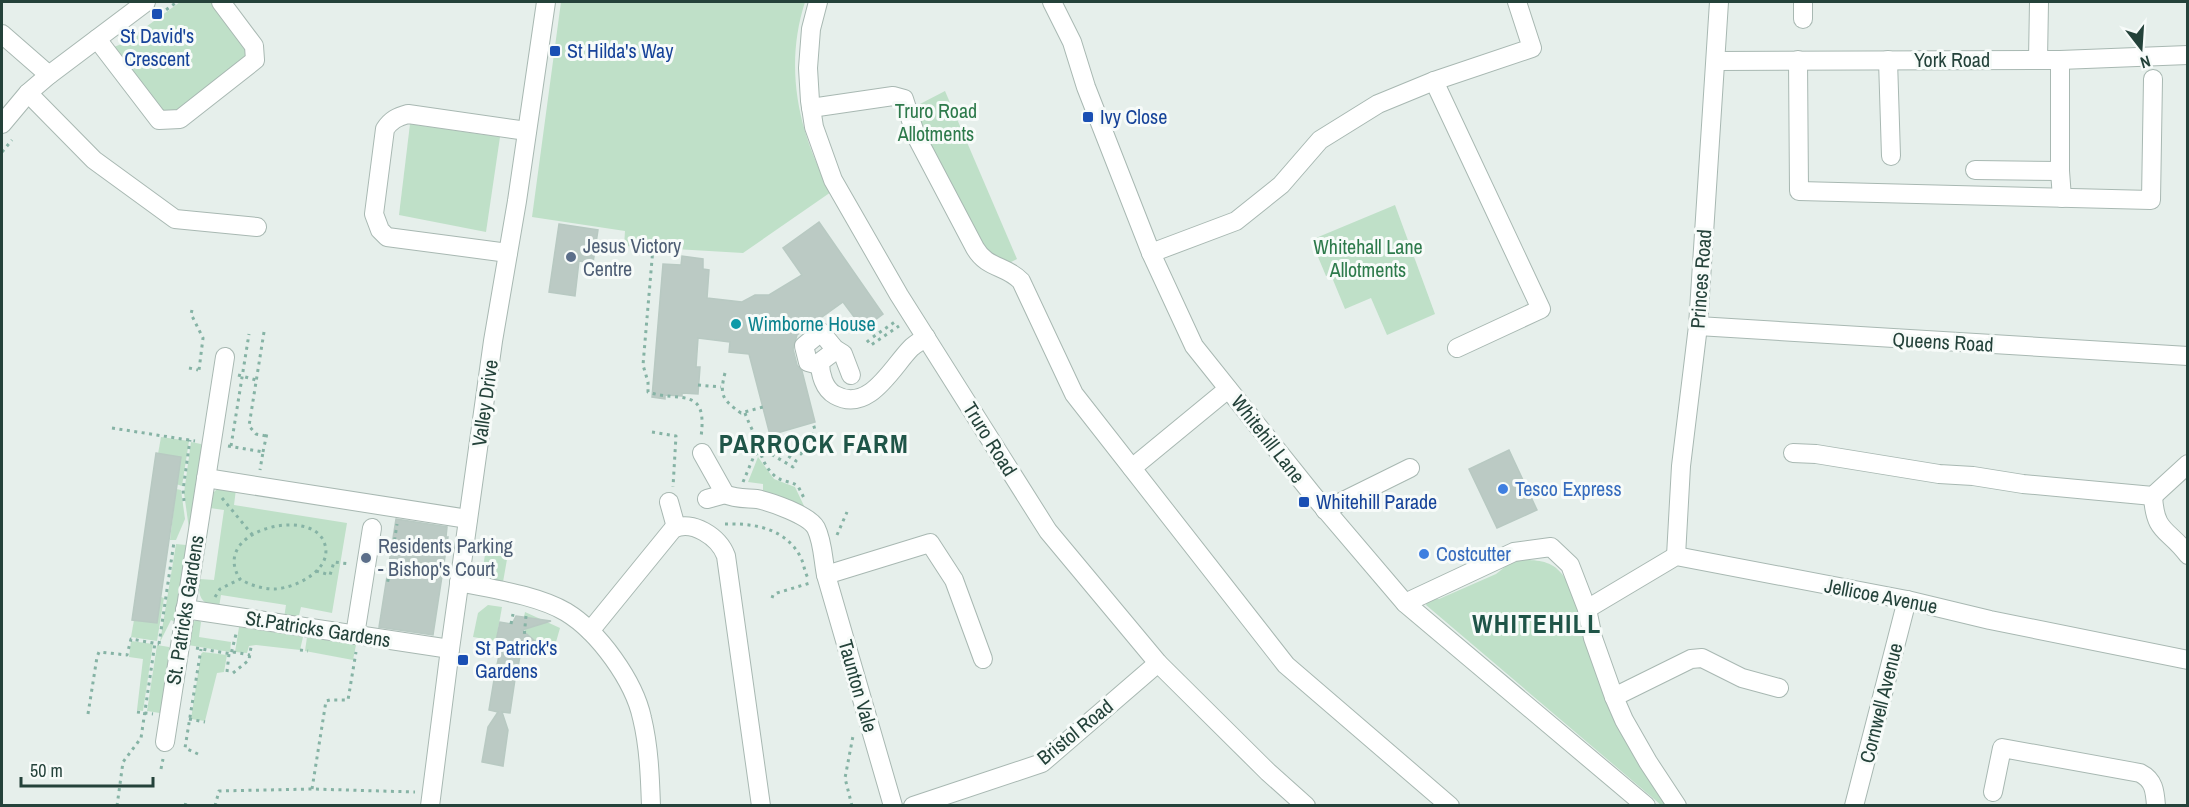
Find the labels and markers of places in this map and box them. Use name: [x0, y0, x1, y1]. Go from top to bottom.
marker: St David's Crescent: [150, 7, 164, 21]
place label: St David's Crescent: [120, 22, 194, 72]
place label: St Hilda's Way: [567, 37, 674, 64]
marker: St Hilda's Way: [548, 44, 562, 58]
place label: Ivy Close: [1100, 103, 1167, 130]
marker: Ivy Close: [1081, 110, 1095, 124]
place label: Jesus Victory Centre: [583, 232, 682, 282]
marker: Jesus Victory Centre: [564, 250, 578, 264]
place label: Wimborne House: [748, 310, 876, 337]
marker: Wimborne House: [729, 317, 743, 331]
place label: Tesco Express: [1515, 475, 1622, 502]
marker: Tesco Express: [1496, 482, 1510, 496]
place label: Whitehill Parade: [1316, 488, 1437, 515]
marker: Whitehill Parade: [1297, 495, 1311, 509]
place label: Residents Parking - Bishop's Court: [378, 532, 513, 582]
place label: Costcutter: [1436, 540, 1511, 567]
marker: Costcutter: [1417, 547, 1431, 561]
marker: Residents Parking - Bishop's Court: [359, 551, 373, 565]
place label: St Patrick's Gardens: [475, 634, 557, 684]
marker: St Patrick's Gardens: [456, 653, 470, 667]

